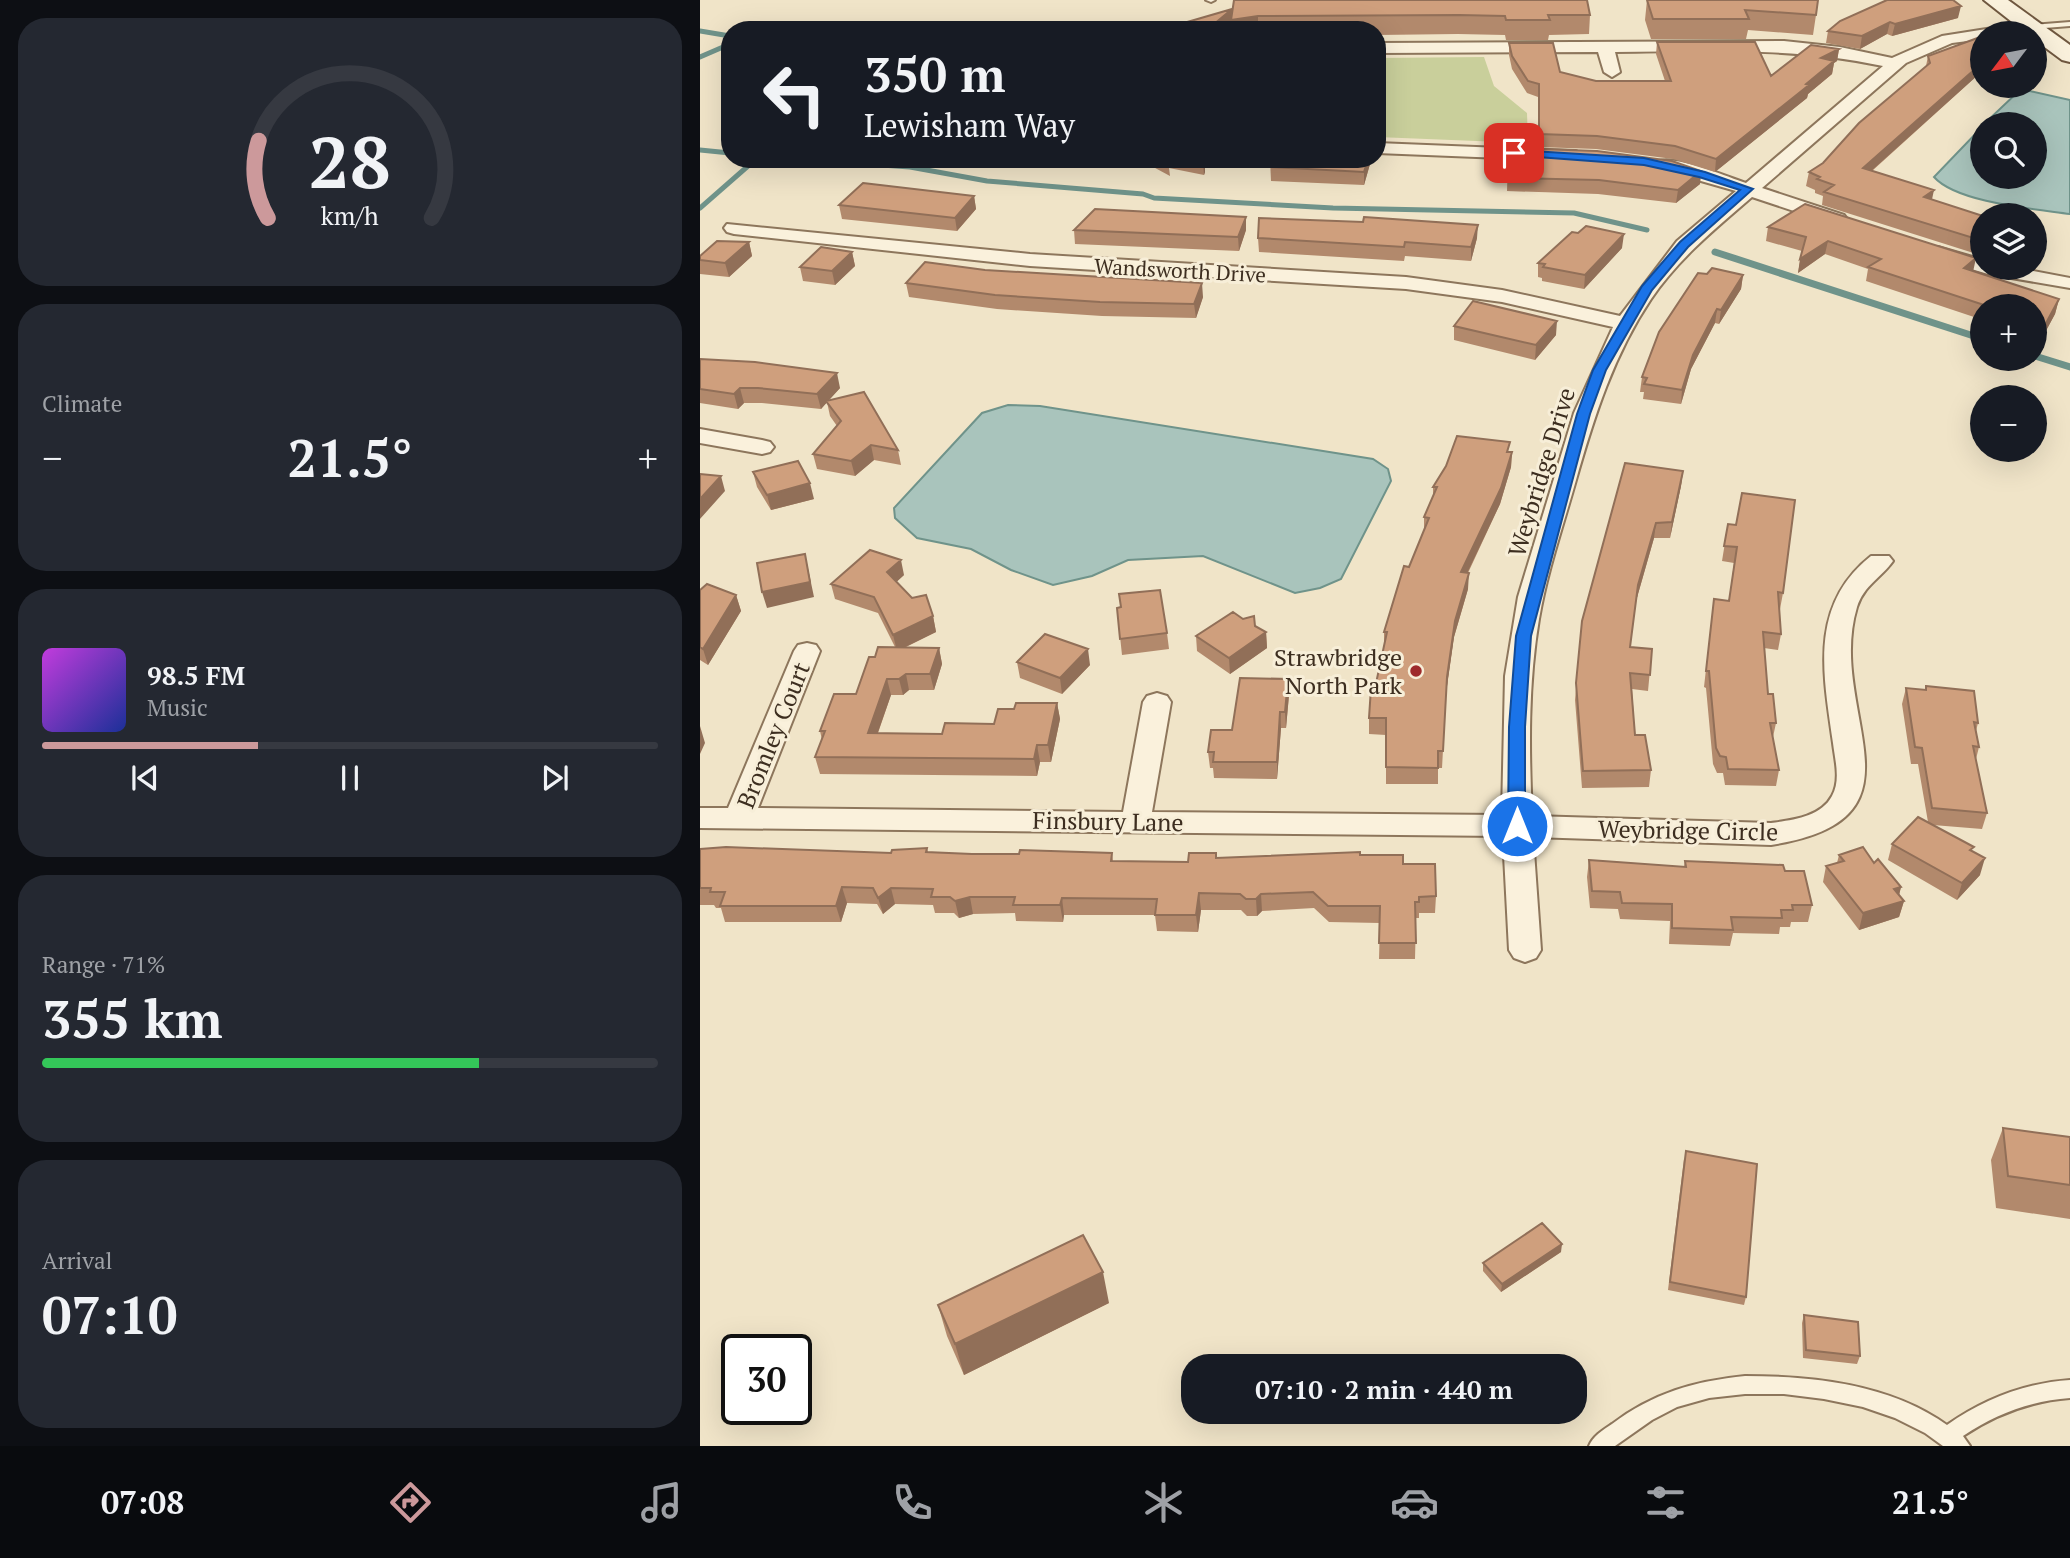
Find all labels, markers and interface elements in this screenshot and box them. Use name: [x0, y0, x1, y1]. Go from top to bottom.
north arrow: [1970, 21, 2048, 98]
map controls: [1970, 21, 2047, 462]
text: 350 m: [864, 41, 1006, 106]
icon: left: [749, 49, 840, 140]
text: Lewisham Way: [864, 104, 1075, 146]
text: 28: [309, 112, 391, 209]
button: search: [1970, 112, 2047, 189]
pin: [1484, 123, 1544, 183]
icon: arrive: [1495, 134, 1533, 172]
text: km/h: [321, 199, 379, 232]
button: layers: [1970, 203, 2047, 280]
street label: Wandsworth Drive: [1093, 252, 1267, 288]
button: +: [1970, 294, 2047, 371]
street label: Weybridge Drive: [1500, 384, 1582, 560]
button: −: [1970, 385, 2047, 462]
text: Climate: [42, 388, 122, 419]
text: 21.5°: [287, 423, 413, 492]
text: −: [42, 433, 62, 483]
text: +: [638, 433, 658, 483]
place label: Strawbridge North Park: [1274, 641, 1403, 701]
street label: Bromley Court: [729, 657, 817, 813]
text: 98.5 FM: [147, 658, 245, 692]
marker: Strawbridge North Park: [1408, 663, 1424, 679]
text: Music: [147, 692, 208, 723]
icon: previous: [126, 759, 164, 797]
icon: pause: [331, 759, 369, 797]
icon: next: [536, 759, 574, 797]
position arrow: [1480, 789, 1554, 863]
street label: Finsbury Lane: [1032, 804, 1184, 838]
street label: Weybridge Circle: [1598, 812, 1778, 848]
text: Range · 71%: [42, 949, 165, 980]
text: 355 km: [42, 984, 223, 1053]
text: Arrival: [42, 1245, 113, 1276]
text: 07:10: [42, 1280, 177, 1349]
speed limit sign: 30: [721, 1334, 812, 1425]
text: 07:10 · 2 min · 440 m: [1255, 1372, 1513, 1406]
icon: directions: [386, 1478, 435, 1527]
icon: music: [637, 1478, 686, 1527]
icon: phone: [888, 1478, 937, 1527]
icon: climate: [1139, 1478, 1188, 1527]
icon: car: [1390, 1478, 1439, 1527]
icon: filters: [1641, 1478, 1690, 1527]
text: 07:08: [101, 1481, 184, 1523]
text: 21.5°: [1892, 1481, 1969, 1523]

